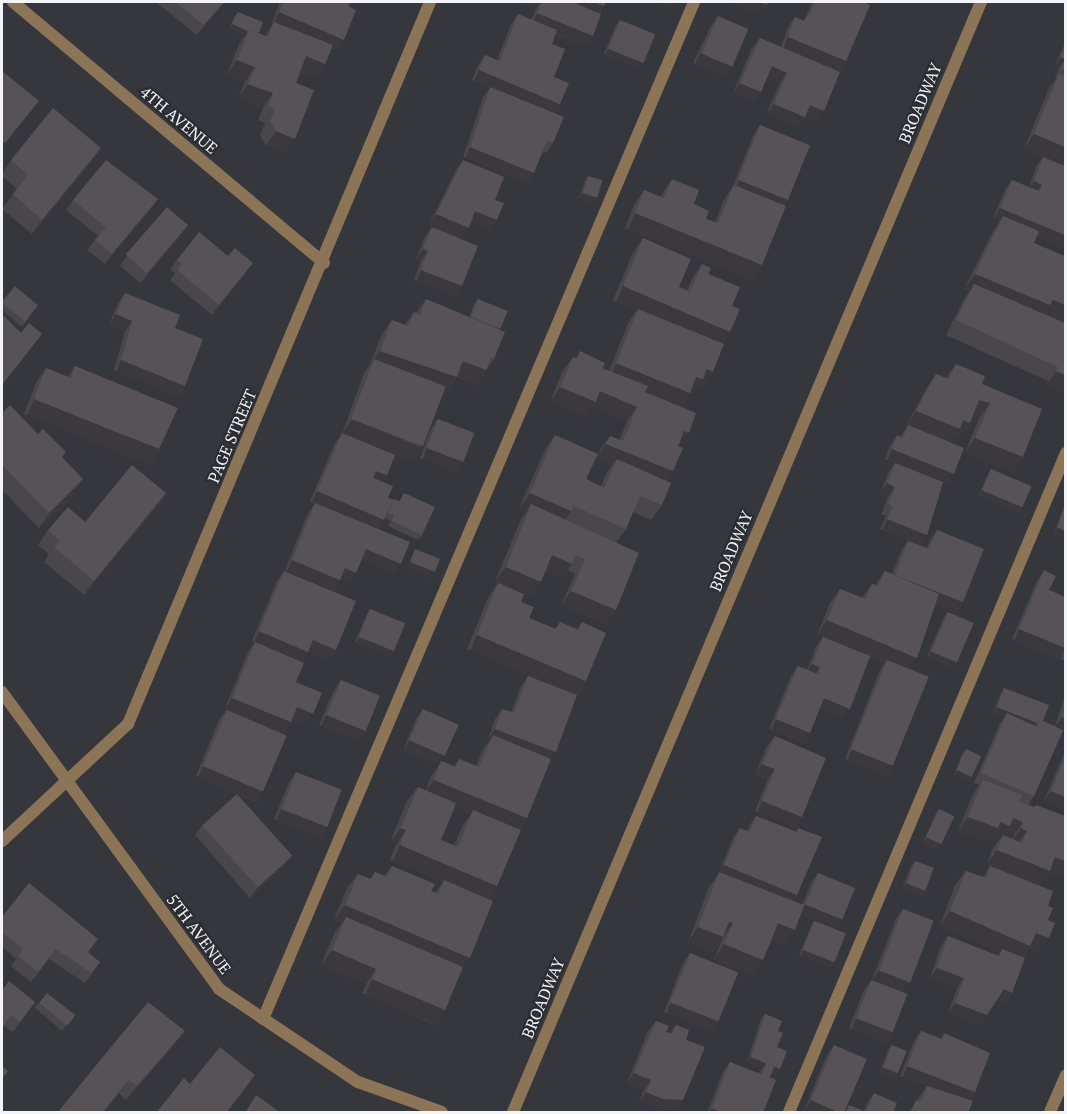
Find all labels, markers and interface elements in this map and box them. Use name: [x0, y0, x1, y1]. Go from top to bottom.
street label: BROADWAY: [894, 60, 946, 146]
street label: 4TH AVENUE: [136, 82, 222, 158]
street label: PAGE STREET: [204, 386, 260, 486]
street label: BROADWAY: [705, 508, 757, 594]
street label: 5TH AVENUE: [163, 890, 235, 978]
street label: BROADWAY: [517, 955, 569, 1041]

